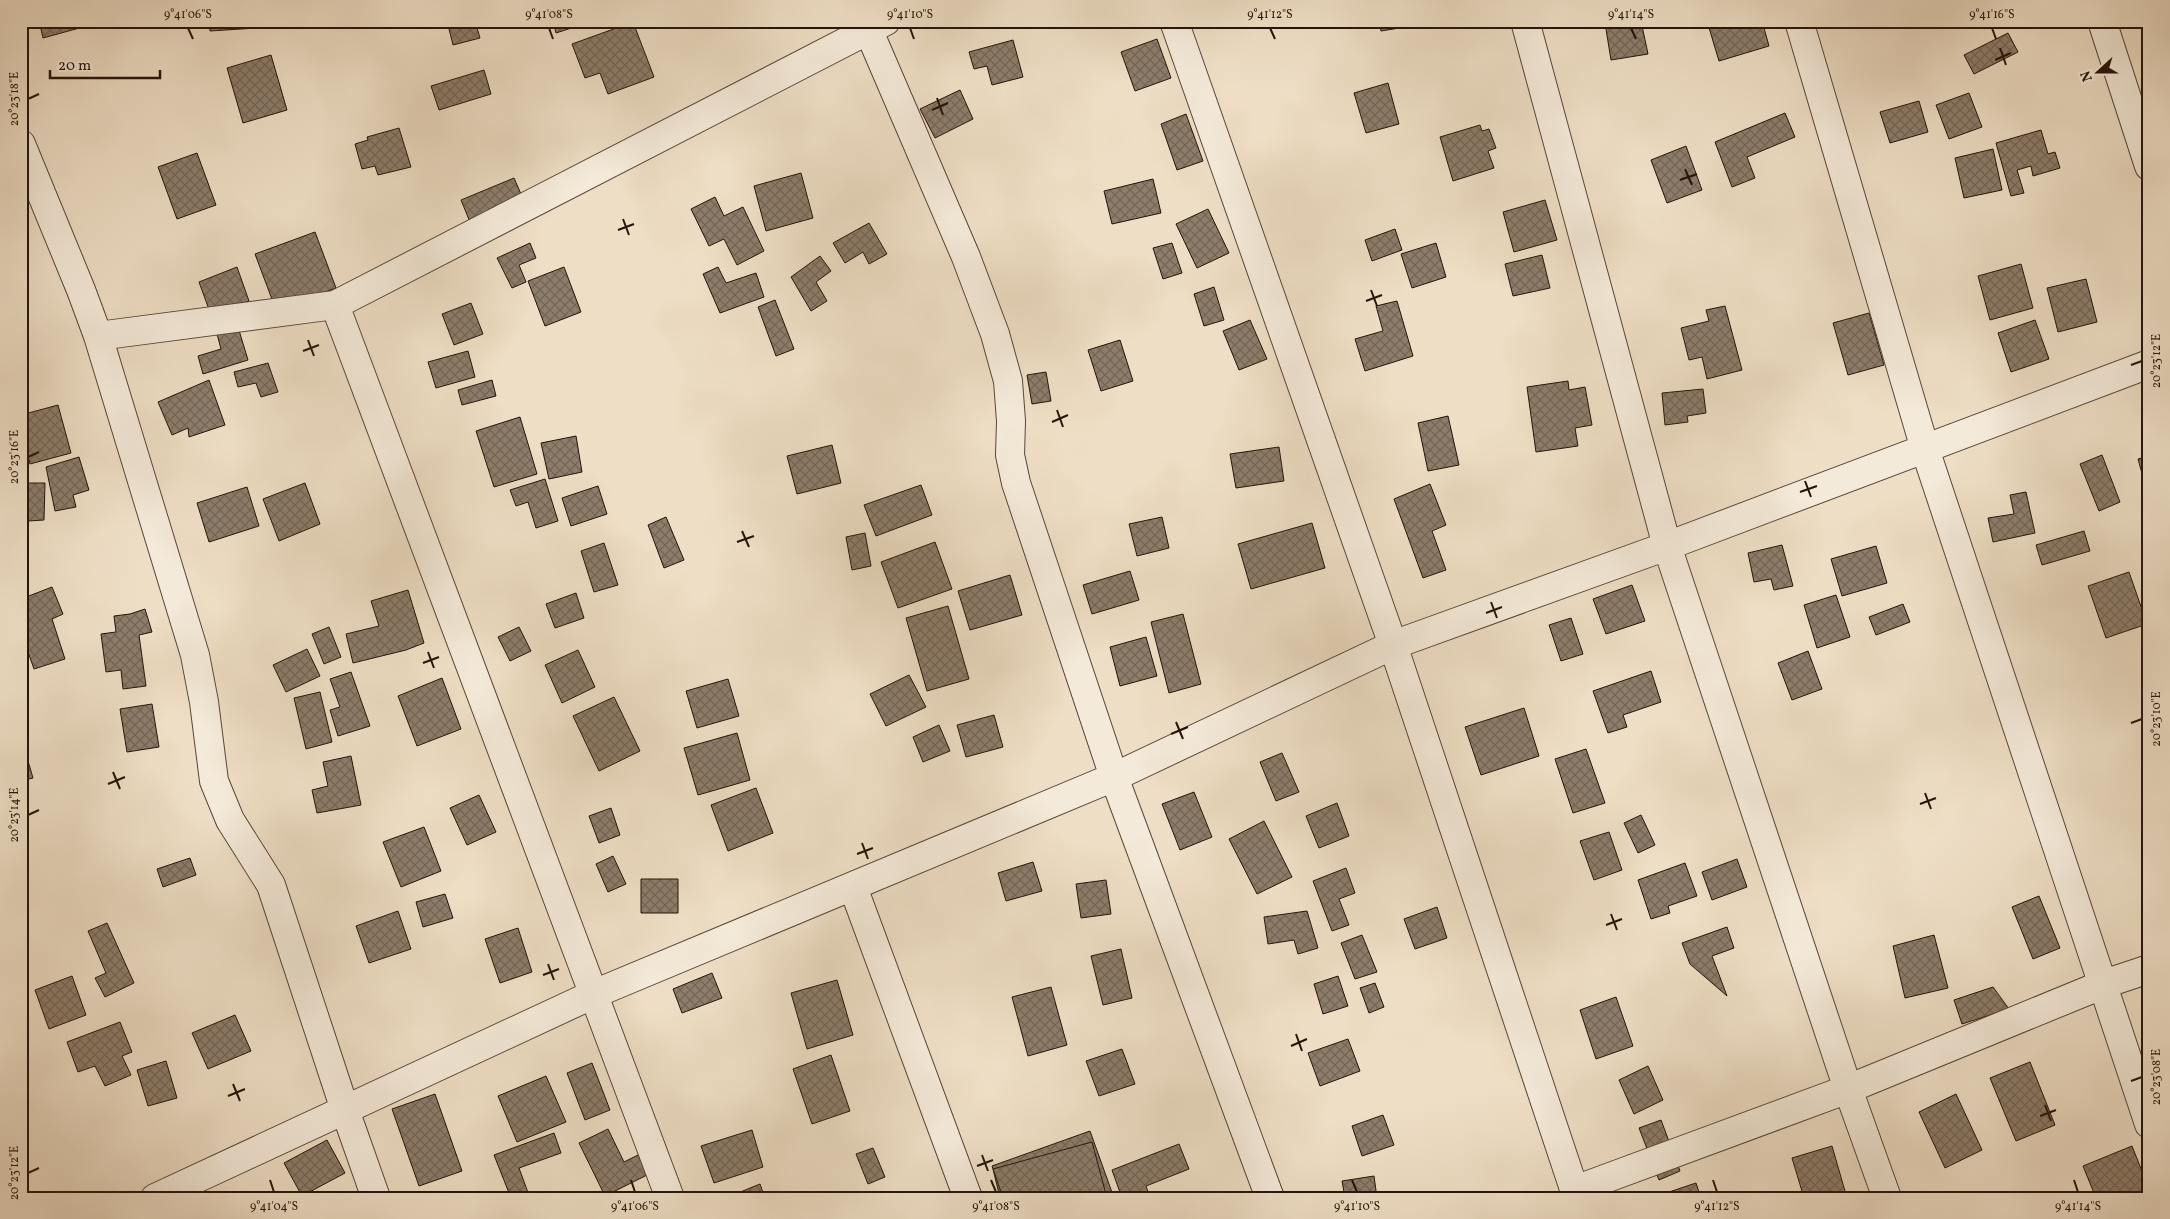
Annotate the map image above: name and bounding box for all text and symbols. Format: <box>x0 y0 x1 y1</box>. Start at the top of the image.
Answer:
text: 9°41'06"S <box>164 7 212 23</box>
text: 9°41'08"S <box>525 7 573 23</box>
text: 9°41'10"S <box>887 7 933 23</box>
text: 9°41'12"S <box>1247 7 1293 23</box>
text: 9°41'14"S <box>1608 7 1654 23</box>
text: 9°41'16"S <box>1969 7 2015 23</box>
scale bar <box>50 48 160 80</box>
north arrow <box>2072 48 2122 98</box>
text: 20 m <box>58 56 91 77</box>
text: N <box>2077 68 2098 84</box>
text: 20°23'18"E <box>7 72 23 126</box>
text: 20°23'12"E <box>2149 334 2165 388</box>
text: 20°23'16"E <box>7 430 23 484</box>
text: 20°23'10"E <box>2149 691 2165 747</box>
text: 20°23'14"E <box>7 787 23 843</box>
text: 20°23'08"E <box>2149 1049 2165 1105</box>
text: 20°23'12"E <box>7 1146 23 1200</box>
text: 9°41'04"S <box>250 1199 298 1215</box>
text: 9°41'06"S <box>611 1199 659 1215</box>
text: 9°41'08"S <box>972 1199 1020 1215</box>
text: 9°41'10"S <box>1334 1199 1380 1215</box>
text: 9°41'12"S <box>1694 1199 1740 1215</box>
text: 9°41'14"S <box>2055 1199 2101 1215</box>

